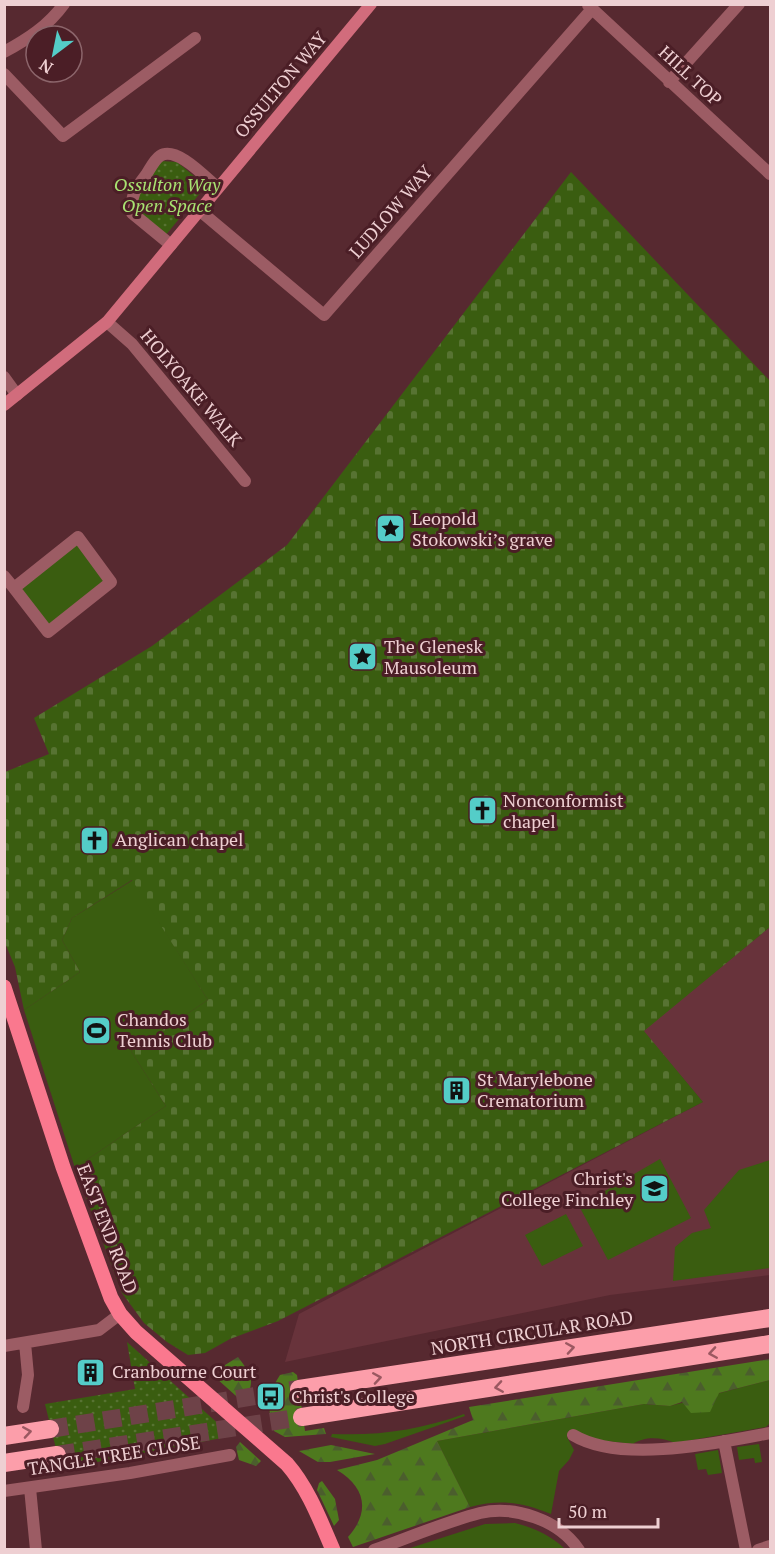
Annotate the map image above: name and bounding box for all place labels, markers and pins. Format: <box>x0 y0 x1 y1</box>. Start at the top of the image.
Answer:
place label: Leopold Stokowski’s grave <box>412 506 553 551</box>
place icon: Leopold Stokowski’s grave <box>375 513 407 545</box>
place label: The Glenesk Mausoleum <box>384 634 484 679</box>
place icon: The Glenesk Mausoleum <box>347 641 379 673</box>
place label: Nonconformist chapel <box>503 788 624 833</box>
church icon: Nonconformist chapel <box>466 795 498 827</box>
church icon: Anglican chapel <box>78 824 110 856</box>
place label: Anglican chapel <box>115 827 244 851</box>
place label: Chandos Tennis Club <box>117 1007 212 1052</box>
sports icon: Chandos Tennis Club <box>80 1014 112 1046</box>
place label: St Marylebone Crematorium <box>477 1067 593 1112</box>
building icon: St Marylebone Crematorium <box>440 1074 472 1106</box>
place label: Christ's College Finchley <box>501 1166 634 1211</box>
school or university icon: Christ's College Finchley <box>638 1173 670 1205</box>
building icon: Cranbourne Court <box>75 1356 107 1388</box>
place label: Cranbourne Court <box>112 1359 257 1383</box>
bus stop icon: Christ's College <box>254 1381 286 1413</box>
place label: Christ's College <box>291 1384 415 1408</box>

